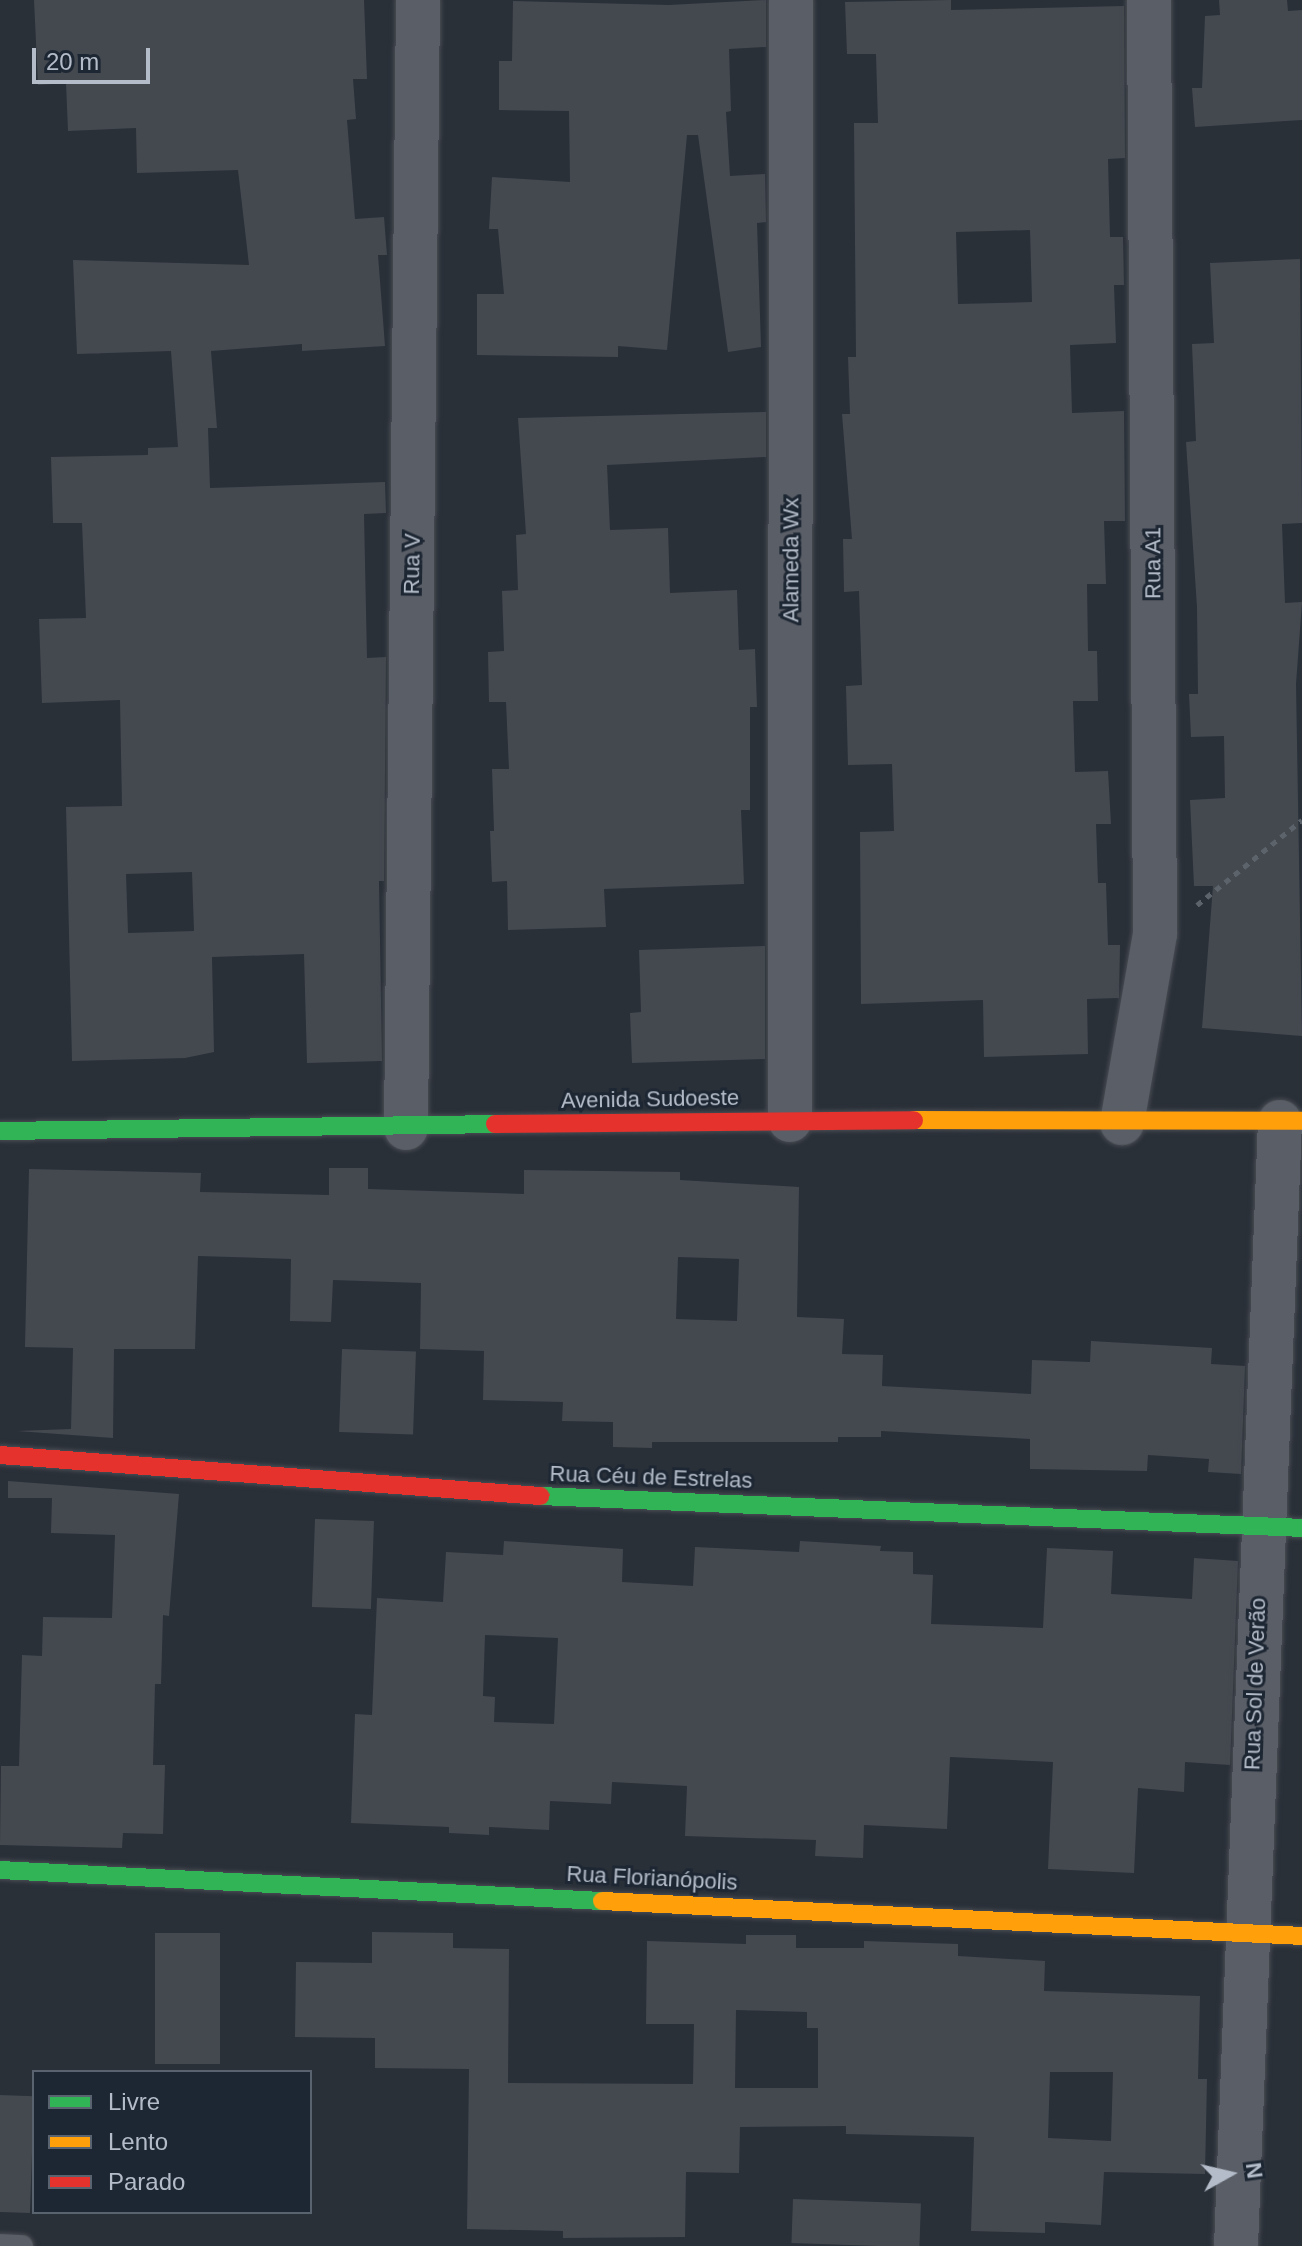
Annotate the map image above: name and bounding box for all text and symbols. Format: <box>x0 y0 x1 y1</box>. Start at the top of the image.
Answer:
scale bar <box>36 32 154 82</box>
text: 20 m <box>46 48 99 75</box>
street label: Alameda Wx <box>778 498 804 622</box>
street label: Rua A1 <box>1140 526 1166 600</box>
street label: Rua V <box>398 533 426 595</box>
street label: Avenida Sudoeste <box>561 1084 739 1114</box>
street label: Rua Céu de Estrelas <box>549 1460 753 1494</box>
street label: Rua Sol de Verão <box>1239 1597 1271 1771</box>
street label: Rua Florianópolis <box>566 1860 738 1896</box>
legend <box>32 2070 312 2214</box>
text: Livre <box>108 2088 160 2115</box>
text: Lento <box>108 2128 168 2155</box>
north arrow <box>1190 2134 1270 2214</box>
text: N <box>1241 2161 1268 2180</box>
text: Parado <box>108 2168 185 2195</box>

